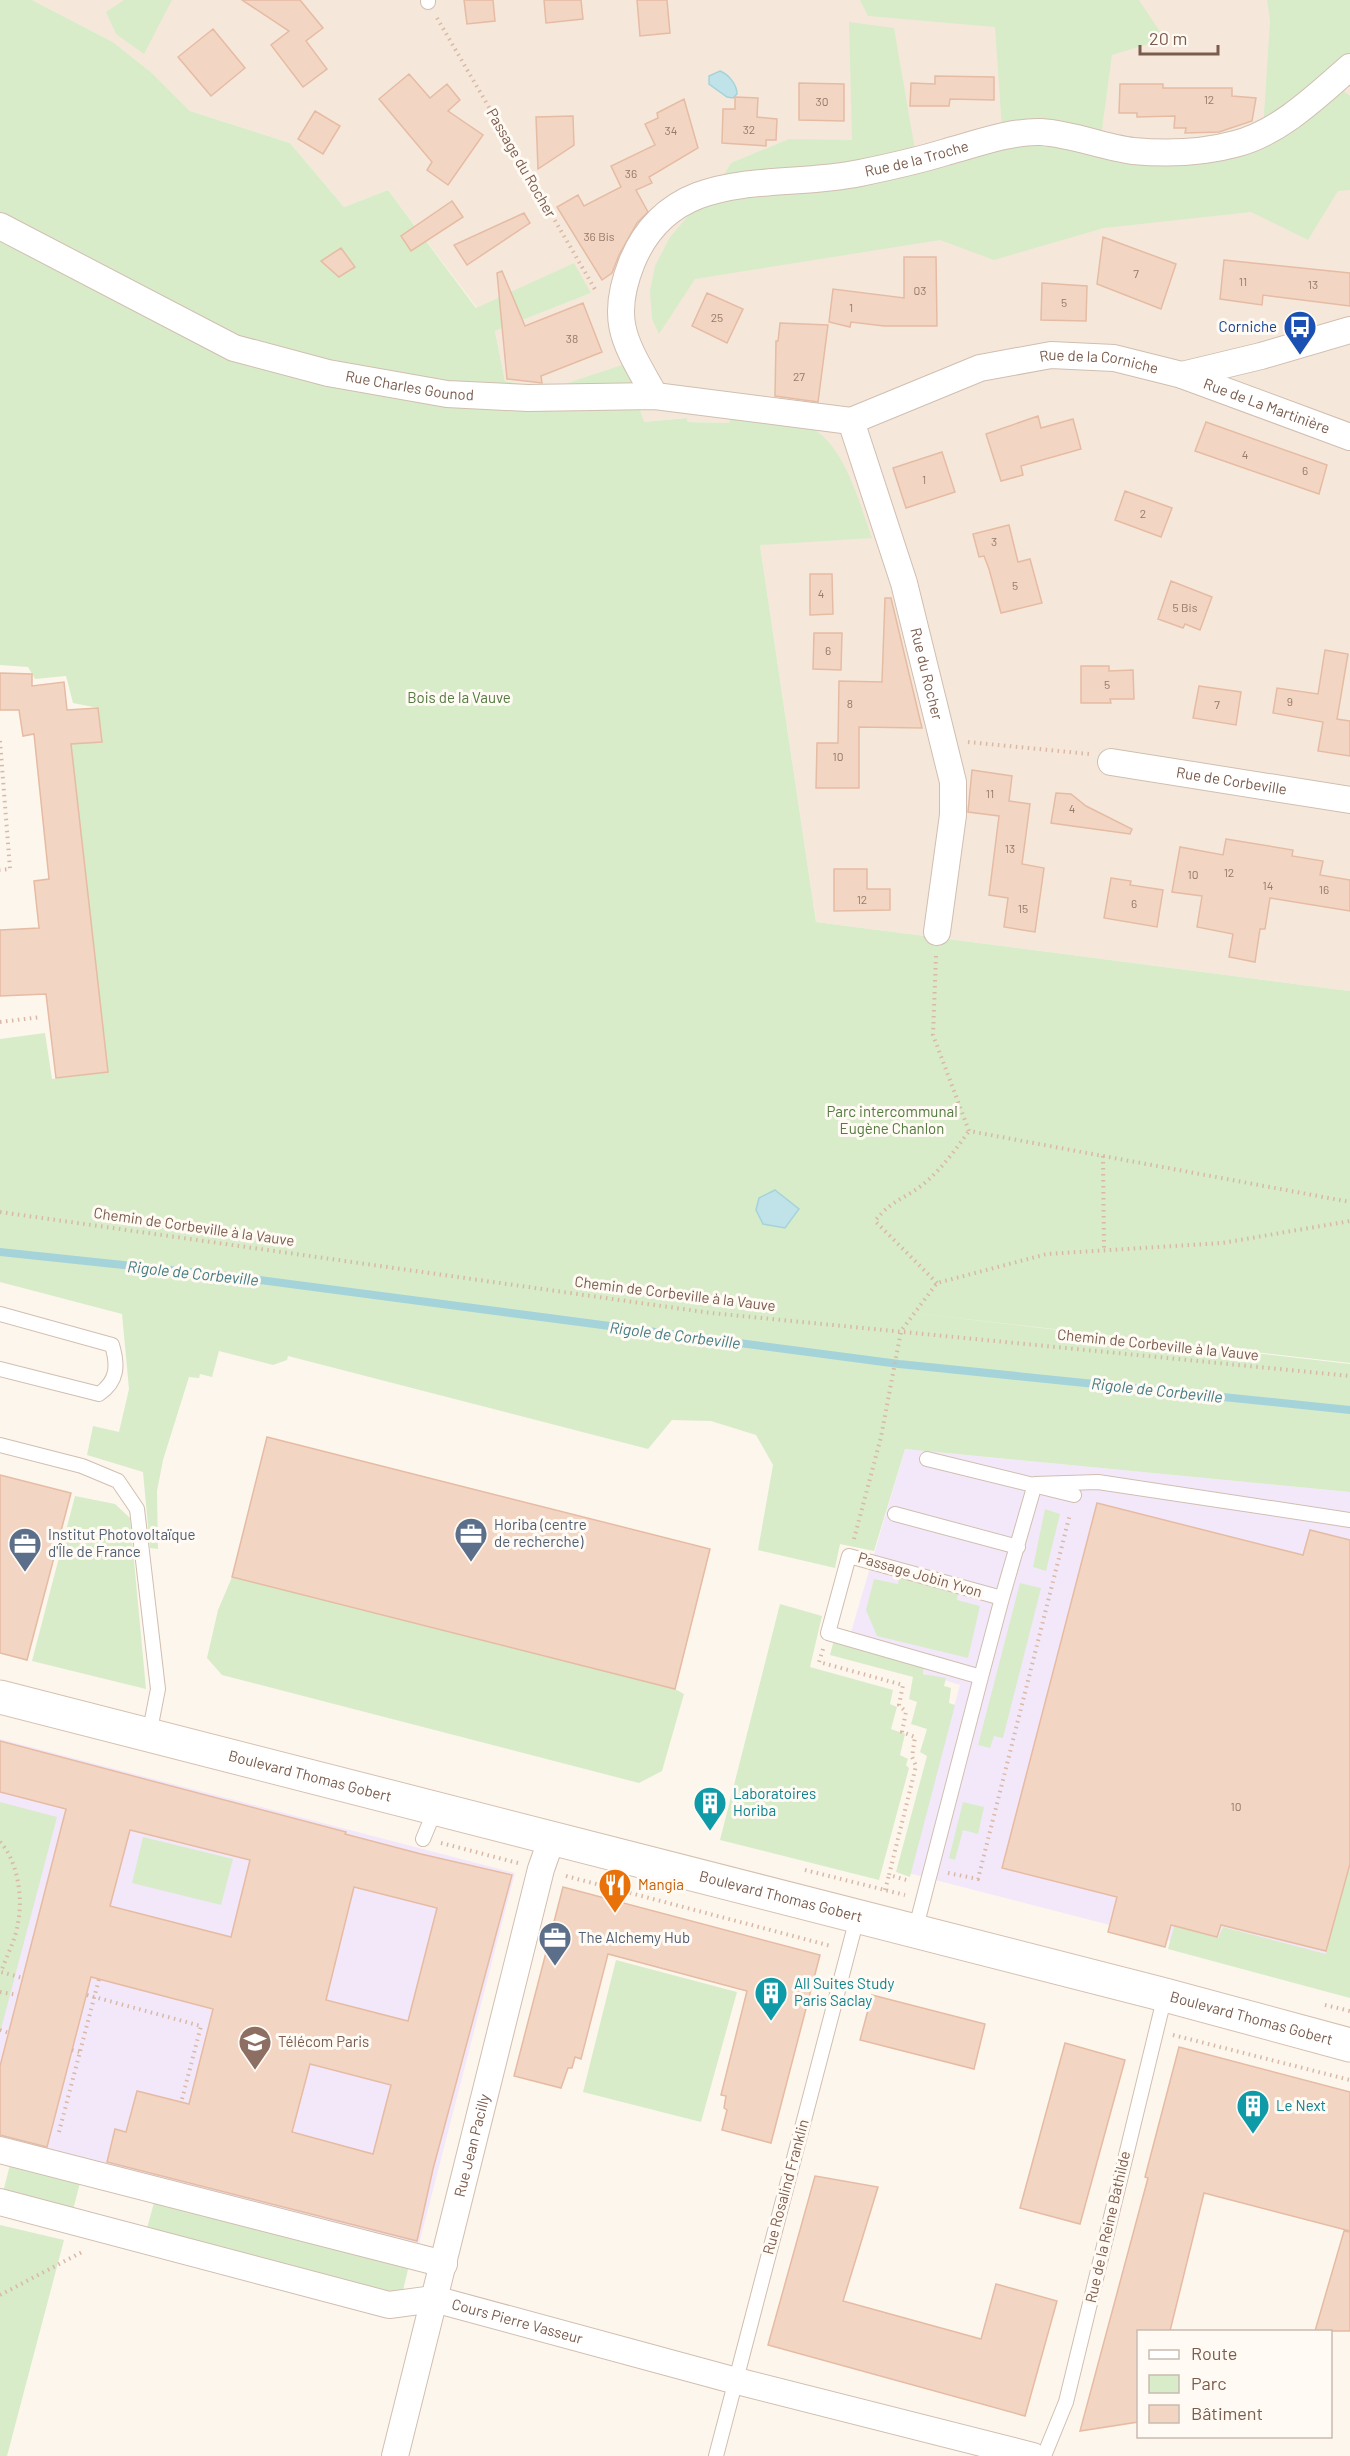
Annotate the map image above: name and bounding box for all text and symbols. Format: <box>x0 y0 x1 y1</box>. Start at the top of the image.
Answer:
scale bar <box>1140 18 1218 56</box>
text: 20 m <box>1149 27 1187 49</box>
house number: 12 <box>1204 92 1214 106</box>
house number: 30 <box>816 94 828 108</box>
street label: Passage du Rocher <box>483 105 561 221</box>
house number: 32 <box>743 122 755 136</box>
house number: 34 <box>665 123 677 137</box>
street label: Rue de la Troche <box>863 136 970 180</box>
house number: 36 <box>625 166 637 180</box>
house number: 36 Bis <box>583 229 615 243</box>
house number: 7 <box>1133 266 1139 280</box>
house number: 11 <box>1239 274 1247 288</box>
house number: 13 <box>1308 277 1318 291</box>
house number: 03 <box>914 283 926 297</box>
house number: 5 <box>1061 295 1067 309</box>
house number: 1 <box>849 300 853 314</box>
bus stop icon: Corniche <box>1282 309 1318 356</box>
house number: 25 <box>711 310 723 324</box>
place label: Corniche <box>1219 317 1277 335</box>
house number: 38 <box>566 331 578 345</box>
street label: Rue de la Corniche <box>1038 345 1160 377</box>
street label: Rue Charles Gounod <box>344 366 474 403</box>
house number: 27 <box>793 369 805 383</box>
street label: Rue de La Martinière <box>1201 374 1333 437</box>
house number: 4 <box>1242 447 1248 461</box>
house number: 6 <box>1302 463 1308 477</box>
house number: 1 <box>922 472 926 486</box>
house number: 2 <box>1140 506 1146 520</box>
house number: 3 <box>991 534 997 548</box>
house number: 5 <box>1012 578 1018 592</box>
house number: 4 <box>818 586 824 600</box>
house number: 5 Bis <box>1173 600 1198 614</box>
street label: Rue du Rocher <box>907 626 947 722</box>
house number: 6 <box>825 643 831 657</box>
house number: 5 <box>1104 677 1110 691</box>
park label: Bois de la Vauve <box>407 688 511 706</box>
house number: 9 <box>1287 694 1293 708</box>
house number: 8 <box>847 696 853 710</box>
house number: 7 <box>1214 697 1220 711</box>
house number: 10 <box>833 749 843 763</box>
street label: Rue de Corbeville <box>1175 762 1288 798</box>
house number: 11 <box>986 786 994 800</box>
house number: 4 <box>1069 801 1075 815</box>
house number: 13 <box>1005 841 1015 855</box>
house number: 12 <box>1224 865 1234 879</box>
house number: 10 <box>1188 867 1198 881</box>
house number: 14 <box>1263 878 1273 892</box>
house number: 16 <box>1319 882 1329 896</box>
house number: 12 <box>857 892 867 906</box>
house number: 6 <box>1131 896 1137 910</box>
house number: 15 <box>1018 901 1028 915</box>
park label: Parc intercommunal Eugène Chanlon <box>826 1102 958 1137</box>
street label: Chemin de Corbeville à la Vauve <box>93 1203 296 1249</box>
water label: Rigole de Corbeville <box>127 1256 260 1289</box>
street label: Chemin de Corbeville à la Vauve <box>574 1272 777 1314</box>
water label: Rigole de Corbeville <box>609 1317 742 1352</box>
street label: Chemin de Corbeville à la Vauve <box>1056 1324 1260 1364</box>
water label: Rigole de Corbeville <box>1091 1373 1224 1406</box>
place label: Horiba (centre de recherche) <box>494 1515 587 1550</box>
office icon: Horiba (centre de recherche) <box>453 1516 489 1563</box>
place label: Institut Photovoltaïque d'Île de France <box>48 1525 196 1560</box>
office icon: Institut Photovoltaïque d'Île de France <box>7 1526 43 1573</box>
street label: Passage Jobin Yvon <box>856 1548 985 1600</box>
street label: Boulevard Thomas Gobert <box>227 1746 394 1805</box>
place label: Laboratoires Horiba <box>733 1784 816 1819</box>
building icon: Laboratoires Horiba <box>692 1785 728 1832</box>
house number: 10 <box>1231 1799 1241 1813</box>
street label: Boulevard Thomas Gobert <box>698 1866 865 1925</box>
restaurant icon: Mangia <box>597 1867 633 1914</box>
place label: Mangia <box>638 1875 684 1893</box>
office icon: The Alchemy Hub <box>537 1920 573 1967</box>
place label: The Alchemy Hub <box>578 1928 690 1946</box>
place label: All Suites Study Paris Saclay <box>794 1974 894 2009</box>
building icon: All Suites Study Paris Saclay <box>753 1975 789 2022</box>
street label: Boulevard Thomas Gobert <box>1168 1987 1335 2048</box>
school or university icon: Télécom Paris <box>237 2024 273 2071</box>
place label: Télécom Paris <box>278 2032 369 2050</box>
building icon: Le Next <box>1235 2088 1271 2135</box>
street label: Rue Jean Pacilly <box>450 2092 493 2199</box>
place label: Le Next <box>1276 2096 1326 2114</box>
street label: Rue Rosalind Franklin <box>758 2117 812 2256</box>
street label: Rue de la Reine Bathilde <box>1081 2149 1133 2304</box>
street label: Cours Pierre Vasseur <box>450 2294 586 2347</box>
legend <box>1137 2330 1332 2438</box>
text: Route <box>1191 2342 1237 2364</box>
text: Parc <box>1191 2372 1227 2394</box>
text: Bâtiment <box>1191 2402 1263 2424</box>

